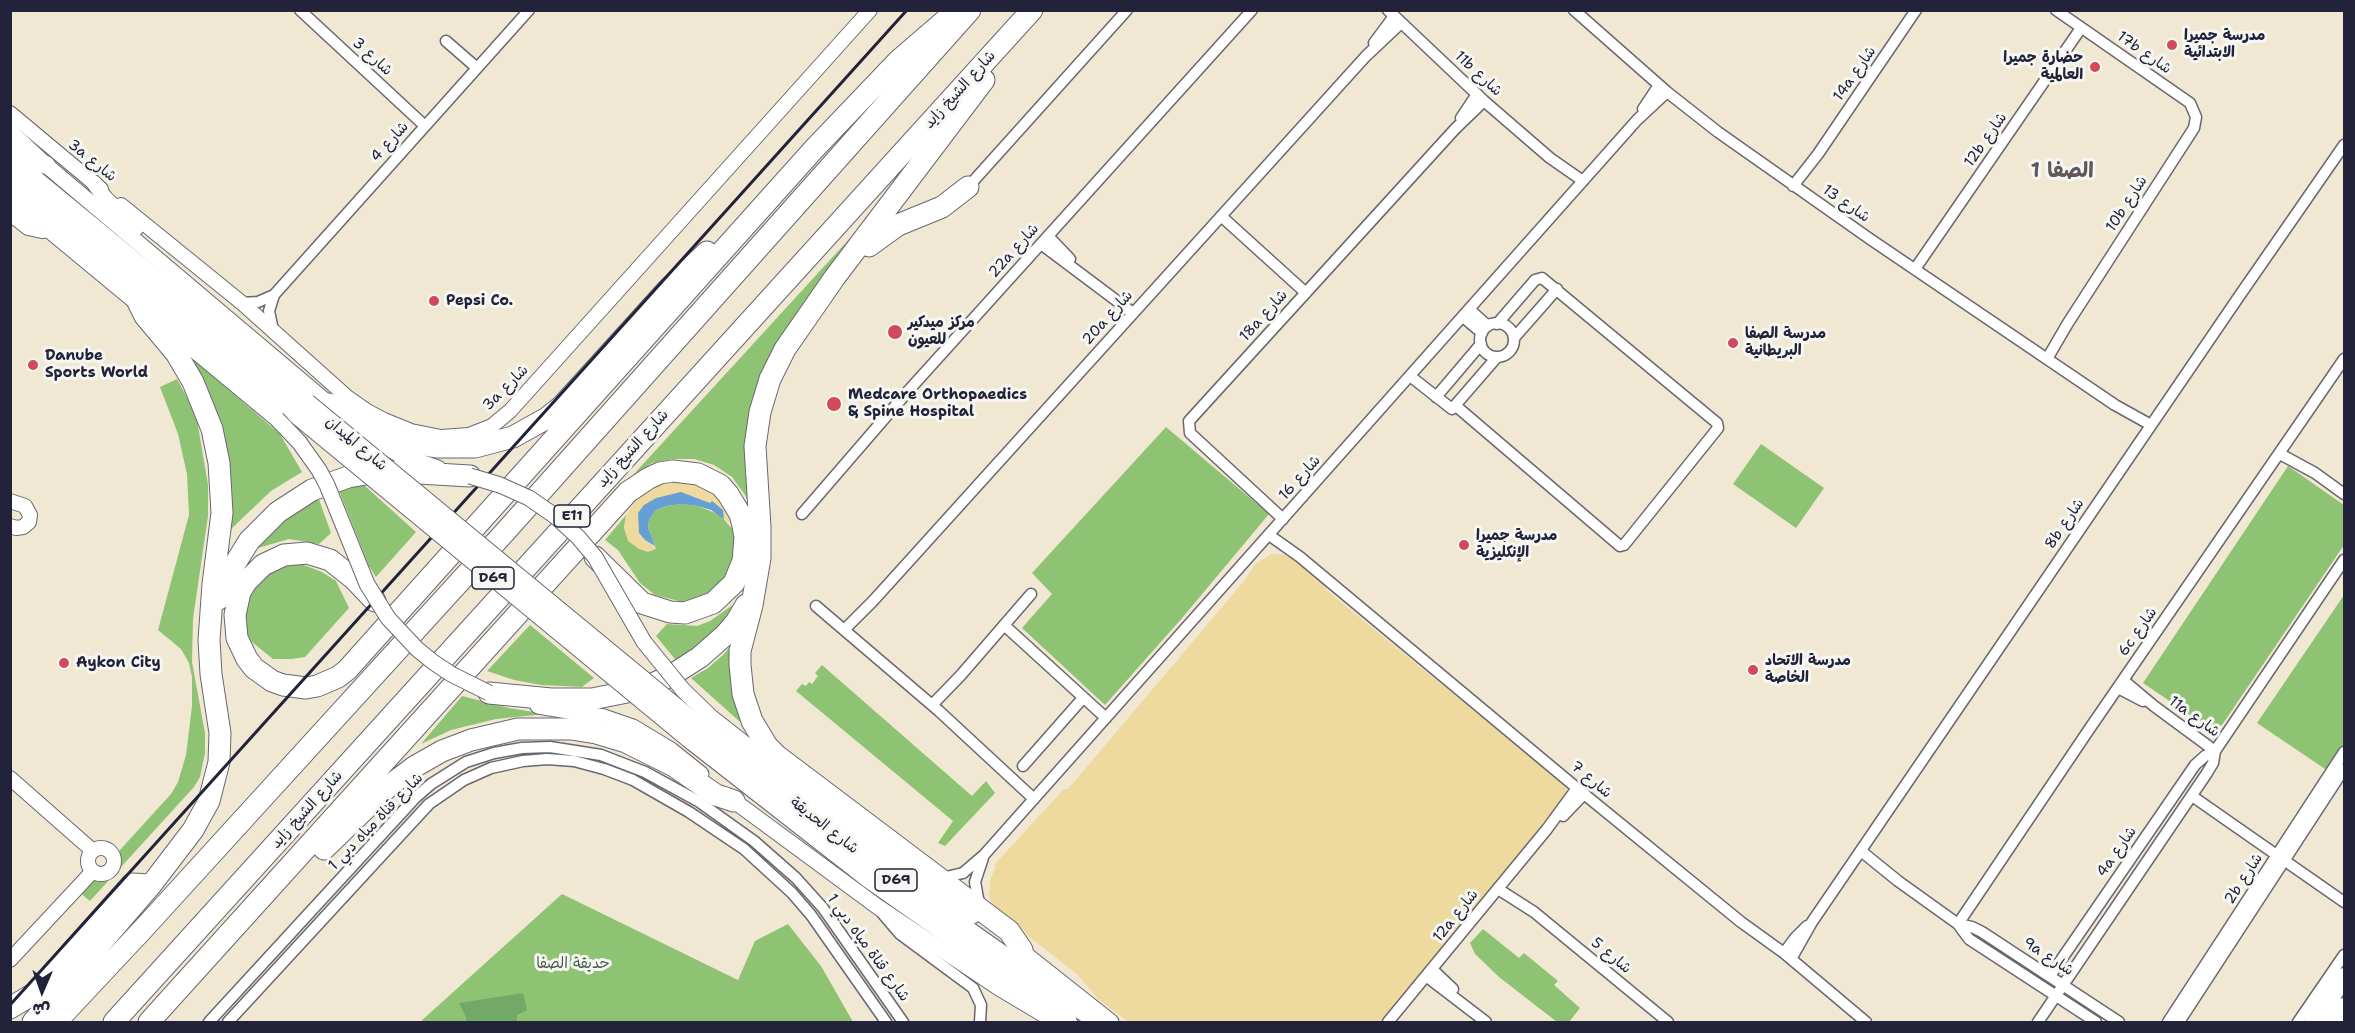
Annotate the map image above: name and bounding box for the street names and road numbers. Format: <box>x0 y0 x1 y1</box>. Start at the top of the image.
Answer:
street label: 17b شارع <box>2113 28 2175 78</box>
street label: شارع 3 <box>348 34 396 80</box>
street label: 14a شارع <box>1830 43 1880 105</box>
street label: شارع الشيخ زايد <box>920 47 1000 133</box>
street label: 11b شارع <box>1451 48 1505 100</box>
street label: 12b شارع <box>1961 109 2011 171</box>
street label: شارع 4 <box>367 118 413 166</box>
street label: 3a شارع <box>64 136 120 186</box>
street label: 10b شارع <box>2102 173 2152 235</box>
street label: شارع 13 <box>1819 181 1873 227</box>
street label: 22a شارع <box>985 220 1043 282</box>
street label: 20a شارع <box>1079 287 1137 349</box>
street label: 18a شارع <box>1236 287 1292 345</box>
street label: 3a شارع <box>479 361 533 415</box>
street label: شارع الشيخ زايد <box>593 406 673 492</box>
street label: شارع الميدان <box>322 413 390 475</box>
street label: شارع 16 <box>1275 452 1325 504</box>
street label: 8b شارع <box>2042 495 2088 553</box>
road number: E11 <box>554 505 590 527</box>
road number: D69 <box>472 567 514 589</box>
street label: 6c شارع <box>2115 604 2161 660</box>
street label: 11a شارع <box>2165 693 2223 741</box>
street label: شارع 7 <box>1567 758 1615 802</box>
street label: شارع الشيخ زايد <box>267 767 347 853</box>
street label: شارع قناة مياه دبي 1 <box>325 770 427 874</box>
street label: شارع الحديقة <box>786 794 862 858</box>
street label: 4a شارع <box>2093 823 2141 881</box>
street label: 2b شارع <box>2221 850 2267 908</box>
road number: D69 <box>875 869 917 891</box>
street label: 12a شارع <box>1429 886 1483 946</box>
street label: شارع قناة مياه دبي 1 <box>823 891 913 1005</box>
street label: شارع 5 <box>1587 934 1635 978</box>
street label: 9a شارع <box>2019 934 2077 980</box>

